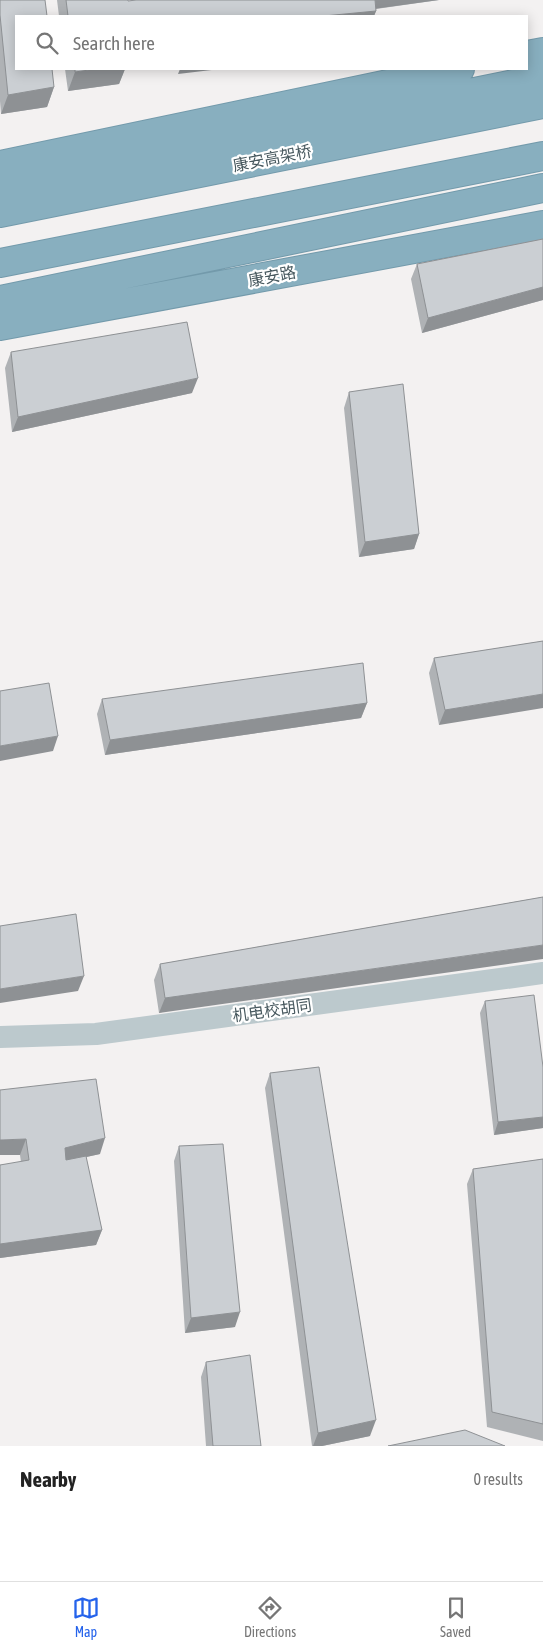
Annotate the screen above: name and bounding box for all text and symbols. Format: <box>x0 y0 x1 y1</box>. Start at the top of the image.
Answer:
search box <box>15 15 528 70</box>
icon: search <box>33 29 61 57</box>
text: Search here <box>73 32 155 54</box>
street label: 康安高架桥 <box>231 142 313 174</box>
street label: 康安路 <box>247 263 297 289</box>
street label: 机电校胡同 <box>231 996 313 1024</box>
text: Nearby <box>20 1467 76 1491</box>
text: 0 results <box>473 1470 523 1488</box>
tab: Map <box>72 1594 100 1640</box>
tab: Directions <box>244 1594 296 1640</box>
tab: Saved <box>440 1594 471 1640</box>

